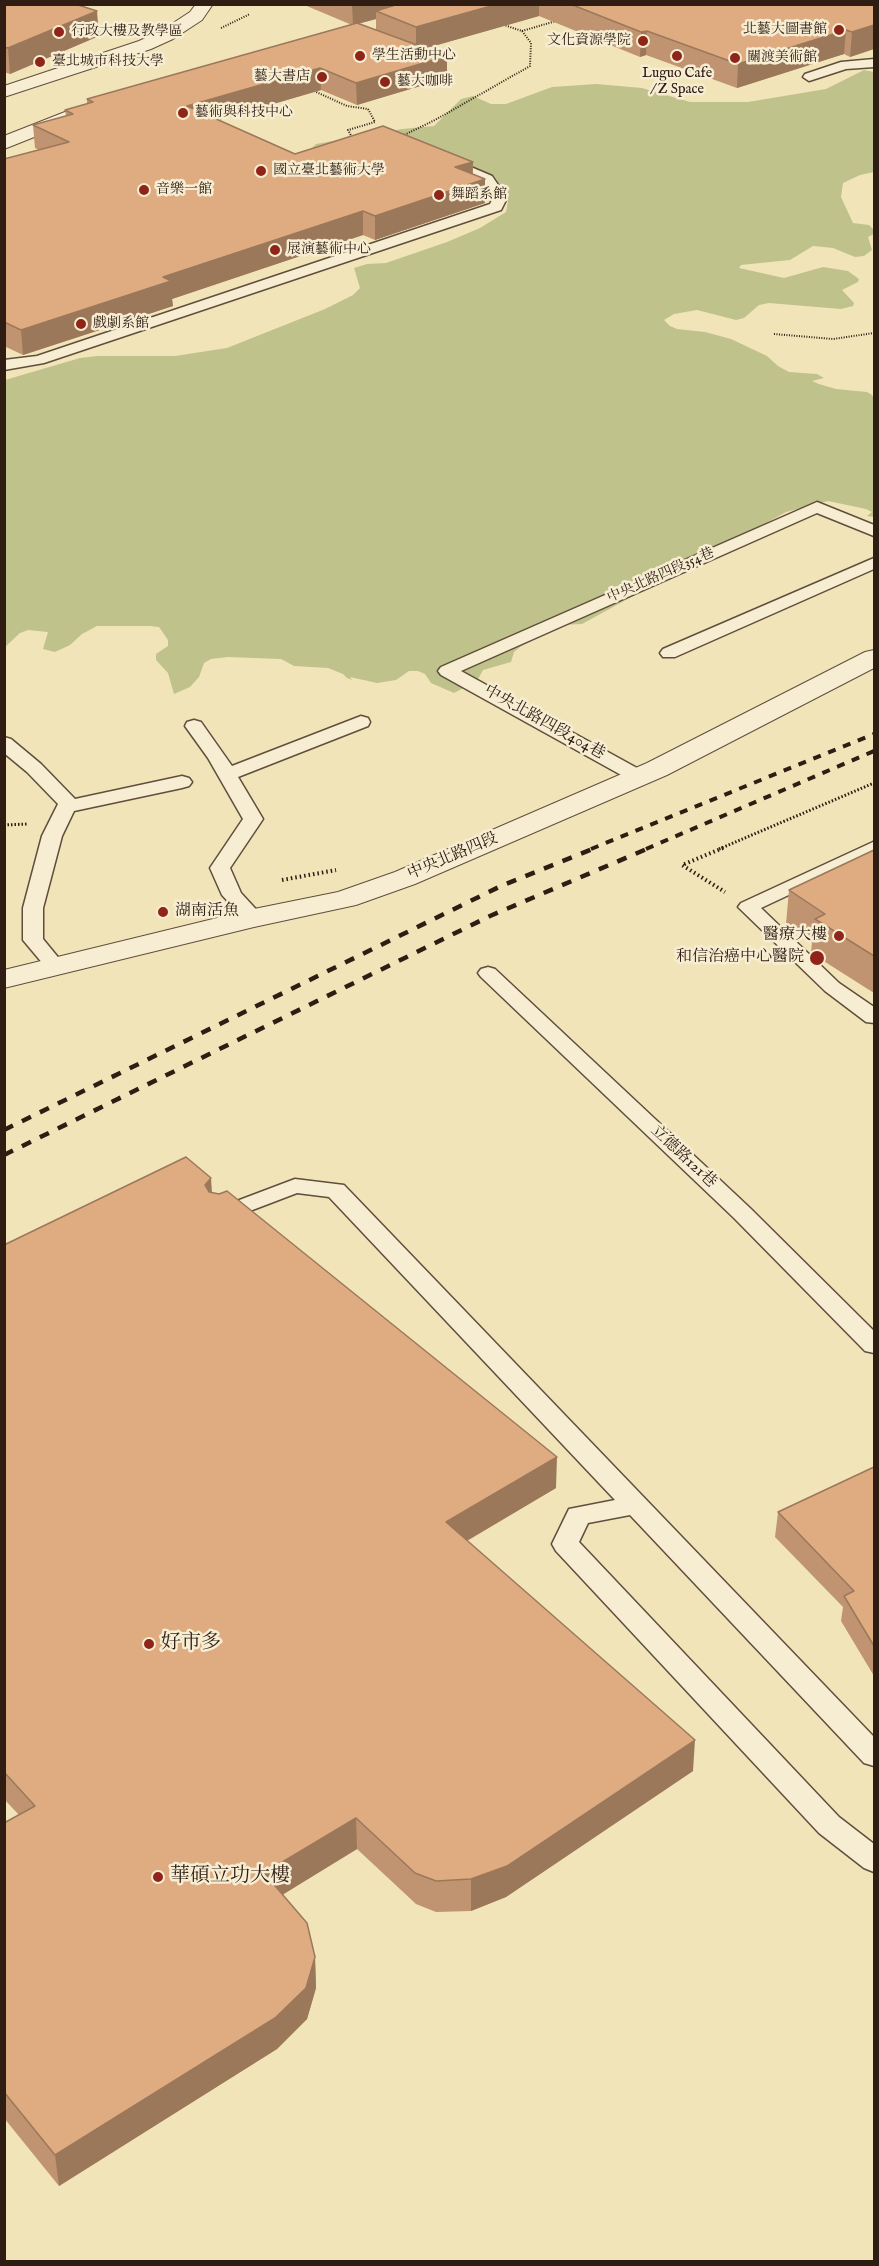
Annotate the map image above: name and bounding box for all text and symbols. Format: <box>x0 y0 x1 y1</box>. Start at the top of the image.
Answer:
place label: 北藝大圖書館 <box>743 22 827 38</box>
marker: 北藝大圖書館 <box>832 23 846 37</box>
place label: 行政大樓及教學區 <box>71 24 183 40</box>
marker: 行政大樓及教學區 <box>52 25 66 39</box>
place label: 文化資源學院 <box>547 33 631 49</box>
marker: 文化資源學院 <box>636 34 650 48</box>
place label: 學生活動中心 <box>372 48 456 64</box>
marker: 學生活動中心 <box>353 49 367 63</box>
marker: Luguo Cafe / Z Space <box>670 49 684 63</box>
place label: 關渡美術館 <box>747 50 817 66</box>
marker: 關渡美術館 <box>728 51 742 65</box>
place label: 臺北城市科技大學 <box>52 54 164 70</box>
marker: 臺北城市科技大學 <box>33 55 47 69</box>
place label: Luguo Cafe / Z Space <box>642 66 712 98</box>
place label: 藝大書店 <box>254 69 310 85</box>
marker: 藝大書店 <box>315 70 329 84</box>
place label: 藝大咖啡 <box>397 74 453 90</box>
marker: 藝大咖啡 <box>378 75 392 89</box>
place label: 藝術與科技中心 <box>195 105 293 121</box>
marker: 藝術與科技中心 <box>176 106 190 120</box>
place label: 國立臺北藝術大學 <box>273 163 385 179</box>
marker: 國立臺北藝術大學 <box>254 164 268 178</box>
place label: 音樂一館 <box>156 182 212 198</box>
marker: 音樂一館 <box>137 183 151 197</box>
place label: 舞蹈系館 <box>451 187 507 203</box>
marker: 舞蹈系館 <box>432 188 446 202</box>
place label: 展演藝術中心 <box>287 242 371 258</box>
marker: 展演藝術中心 <box>268 243 282 257</box>
place label: 戲劇系館 <box>93 316 149 332</box>
marker: 戲劇系館 <box>74 317 88 331</box>
street label: 中央北路四段354巷 <box>605 545 717 607</box>
street label: 中央北路四段404巷 <box>480 682 608 764</box>
street label: 中央北路四段 <box>405 829 501 885</box>
place label: 湖南活魚 <box>175 902 239 922</box>
marker: 湖南活魚 <box>156 905 170 919</box>
place label: 醫療大樓 <box>763 926 827 946</box>
marker: 醫療大樓 <box>832 929 846 943</box>
place label: 和信治癌中心醫院 <box>676 948 804 968</box>
marker: 和信治癌中心醫院 <box>808 949 826 967</box>
street label: 立德路121巷 <box>646 1122 720 1192</box>
place label: 好市多 <box>161 1632 221 1656</box>
marker: 好市多 <box>142 1637 156 1651</box>
place label: 華碩立功大樓 <box>170 1865 290 1889</box>
marker: 華碩立功大樓 <box>151 1870 165 1884</box>

